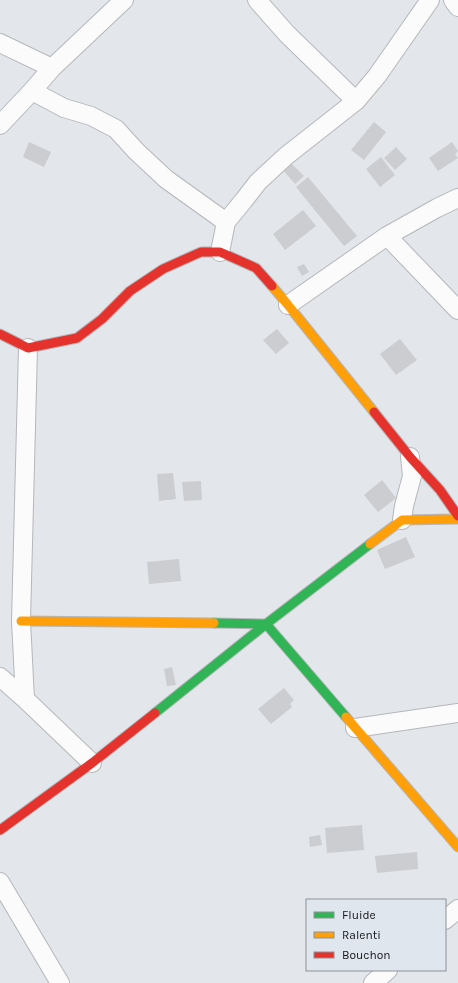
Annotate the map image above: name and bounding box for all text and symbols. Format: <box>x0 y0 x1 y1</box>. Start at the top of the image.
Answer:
legend <box>306 899 446 971</box>
text: Fluide <box>342 908 376 922</box>
text: Ralenti <box>342 928 381 942</box>
text: Bouchon <box>342 948 391 962</box>

